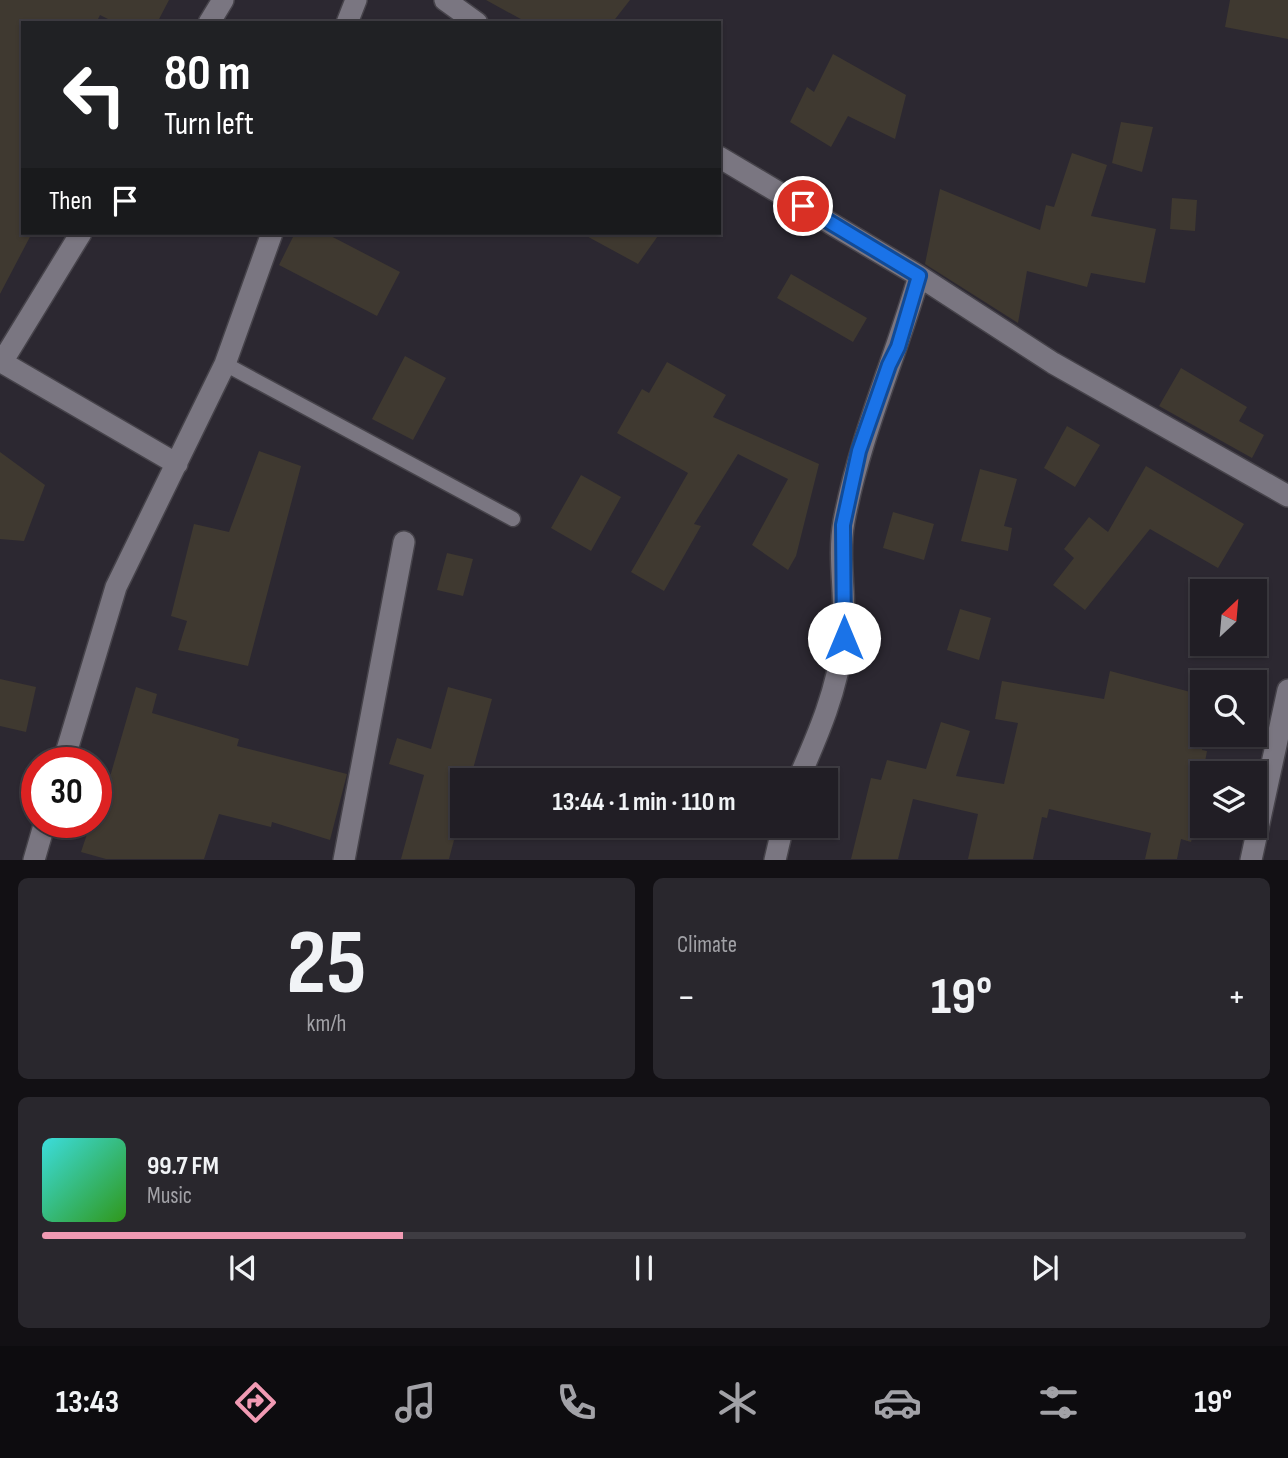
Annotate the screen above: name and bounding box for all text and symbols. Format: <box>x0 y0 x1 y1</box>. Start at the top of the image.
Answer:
text: 80 m <box>164 45 251 104</box>
icon: left <box>49 49 140 140</box>
text: Turn left <box>164 105 254 144</box>
pin <box>773 176 833 236</box>
icon: arrive <box>106 182 144 220</box>
text: Then <box>49 186 92 217</box>
icon: arrive <box>784 187 822 225</box>
north arrow <box>1190 579 1267 656</box>
map controls <box>1190 579 1267 838</box>
position arrow <box>807 601 881 675</box>
button: search <box>1190 670 1267 747</box>
speed limit sign: 30 <box>21 747 112 838</box>
button: layers <box>1190 761 1267 838</box>
text: 13:44 · 1 min · 110 m <box>553 787 735 818</box>
text: 25 <box>287 910 366 1019</box>
text: Climate <box>677 931 737 959</box>
text: 19° <box>931 966 992 1029</box>
text: − <box>677 975 696 1020</box>
text: + <box>1227 975 1246 1020</box>
text: km/h <box>307 1010 346 1038</box>
text: 99.7 FM <box>147 1151 219 1182</box>
text: Music <box>147 1182 192 1210</box>
icon: previous <box>224 1249 262 1287</box>
icon: pause <box>625 1249 663 1287</box>
icon: next <box>1026 1249 1064 1287</box>
icon: directions <box>231 1378 280 1427</box>
icon: music <box>391 1378 440 1427</box>
icon: phone <box>552 1378 601 1427</box>
icon: climate <box>713 1378 762 1427</box>
icon: car <box>873 1378 922 1427</box>
icon: filters <box>1034 1378 1083 1427</box>
text: 13:43 <box>56 1383 119 1422</box>
text: 19° <box>1194 1383 1232 1422</box>

